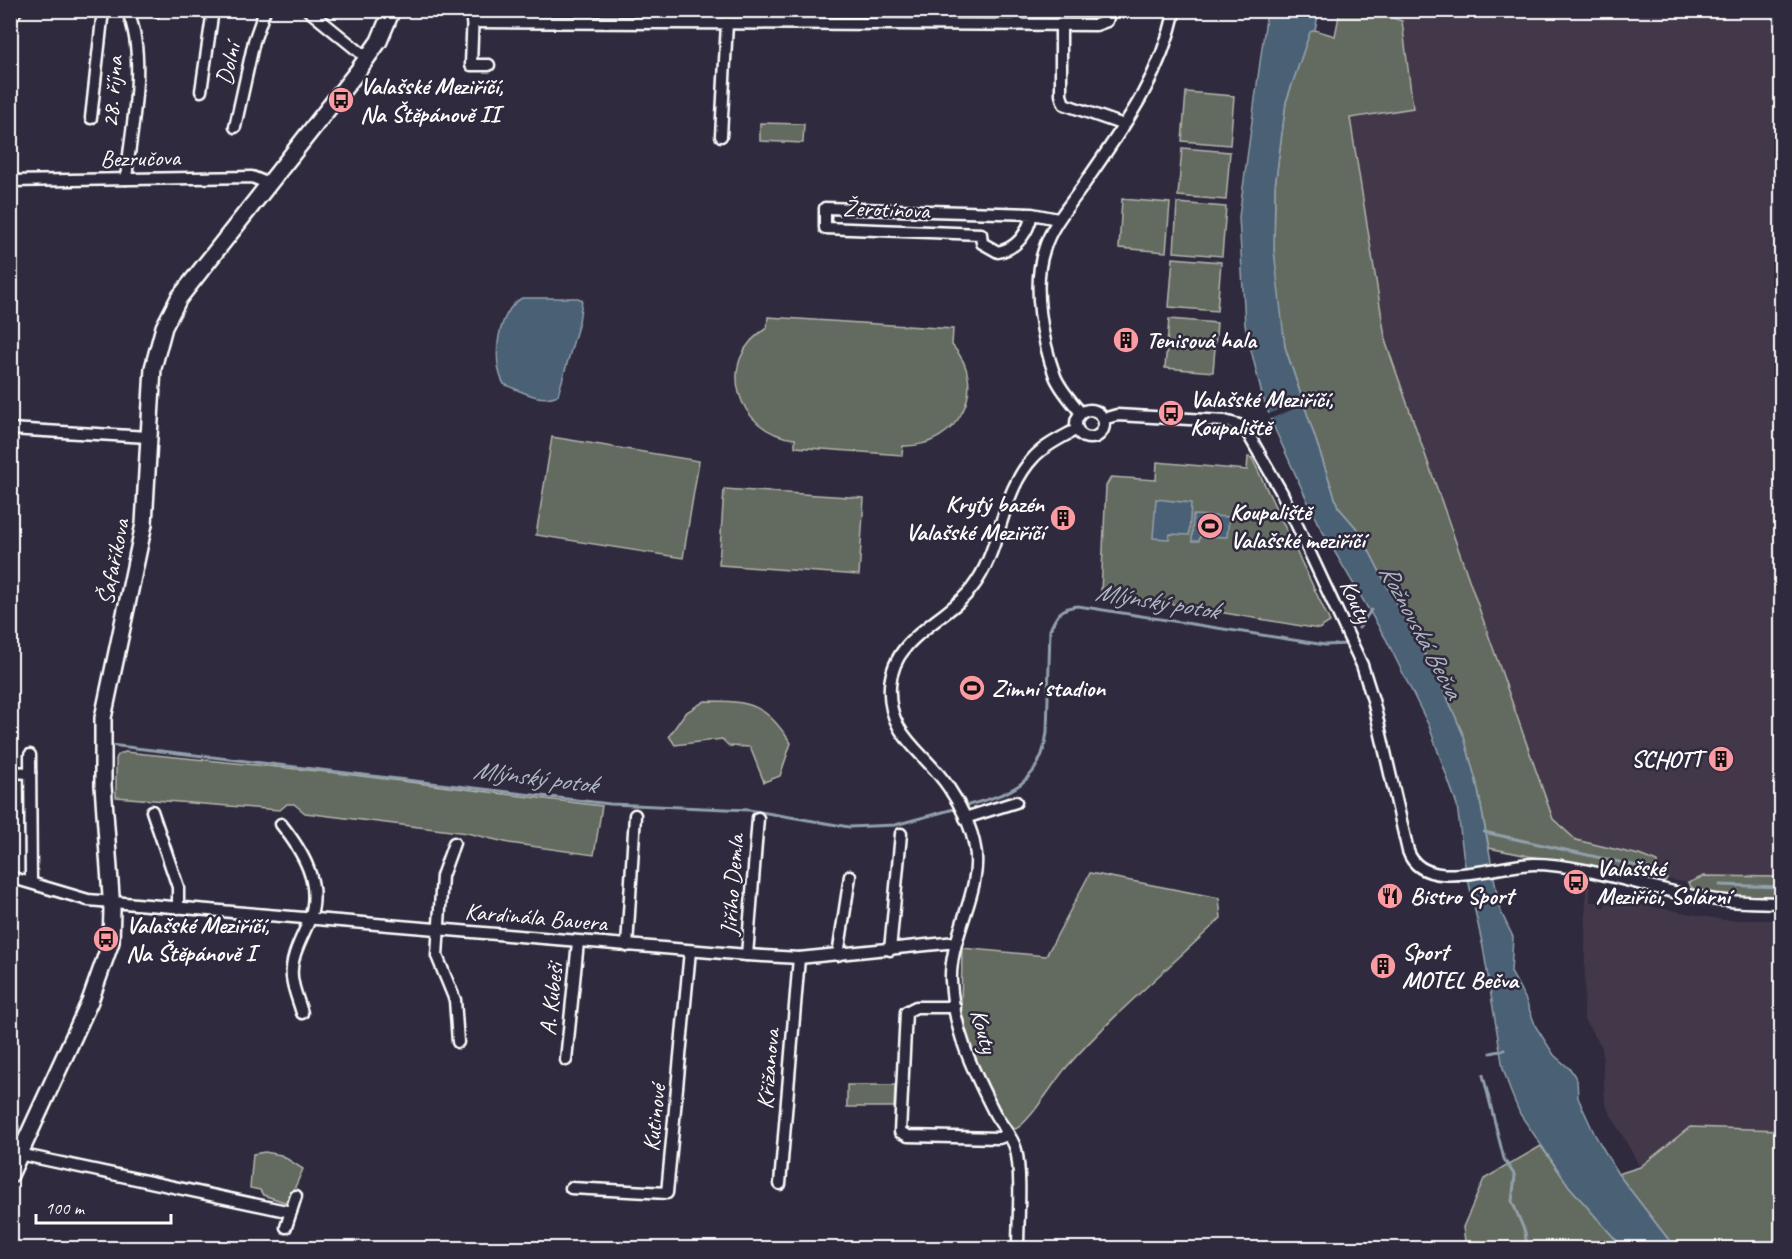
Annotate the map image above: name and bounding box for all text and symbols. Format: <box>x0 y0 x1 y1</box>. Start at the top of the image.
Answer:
street label: Dolní <box>209 36 248 88</box>
street label: 28. října <box>95 54 130 129</box>
place label: Valašské Meziříčí, Na Štěpánově II <box>360 71 505 129</box>
bus stop icon: Valašské Meziříčí, Na Štěpánově II <box>326 85 356 115</box>
street label: Bezručova <box>100 142 182 174</box>
street label: Žerotínova <box>842 192 931 226</box>
building icon: Tenisová hala <box>1111 325 1141 355</box>
place label: Tenisová hala <box>1146 325 1258 355</box>
place label: Valašské Meziříčí, Koupaliště <box>1190 384 1333 442</box>
bus stop icon: Valašské Meziříčí, Koupaliště <box>1156 398 1186 428</box>
place label: Krytý bazén Valašské Meziříčí <box>906 489 1048 547</box>
place label: Koupaliště Valašské meziříčí <box>1230 497 1369 555</box>
building icon: Krytý bazén Valašské Meziříčí <box>1048 503 1078 533</box>
sports icon: Koupaliště Valašské meziříčí <box>1195 511 1225 541</box>
street label: Šafaříkova <box>90 515 136 608</box>
water label: Rožnovská Bečva <box>1372 558 1471 706</box>
water label: Mlýnský potok <box>1093 575 1226 628</box>
street label: Kouty <box>1333 575 1380 629</box>
sports icon: Zimní stadion <box>957 673 987 703</box>
place label: Zimní stadion <box>992 673 1106 703</box>
place label: SCHOTT <box>1631 744 1708 774</box>
building icon: SCHOTT <box>1706 744 1736 774</box>
water label: Mlýnský potok <box>472 753 604 802</box>
street label: Jiřího Demla <box>713 831 751 937</box>
place label: Valašské Meziřící, Solární <box>1596 853 1734 911</box>
bus stop icon: Valašské Meziřící, Solární <box>1561 867 1591 897</box>
restaurant icon: Bistro Sport <box>1375 881 1405 911</box>
place label: Bistro Sport <box>1410 881 1517 911</box>
street label: Kardinála Bauera <box>464 896 610 938</box>
place label: Valašské Meziříčí, Na Štěpánově I <box>126 910 269 968</box>
bus stop icon: Valašské Meziříčí, Na Štěpánově I <box>91 924 121 954</box>
place label: Sport MOTEL Bečva <box>1402 937 1520 995</box>
building icon: Sport MOTEL Bečva <box>1368 951 1398 981</box>
street label: A. Kubeši <box>532 959 570 1037</box>
street label: Kouty <box>964 1006 1005 1058</box>
street label: Křižanova <box>750 1026 787 1110</box>
street label: Kutinové <box>636 1079 673 1153</box>
scale bar <box>36 1187 171 1225</box>
text: 100 m <box>45 1197 86 1219</box>

